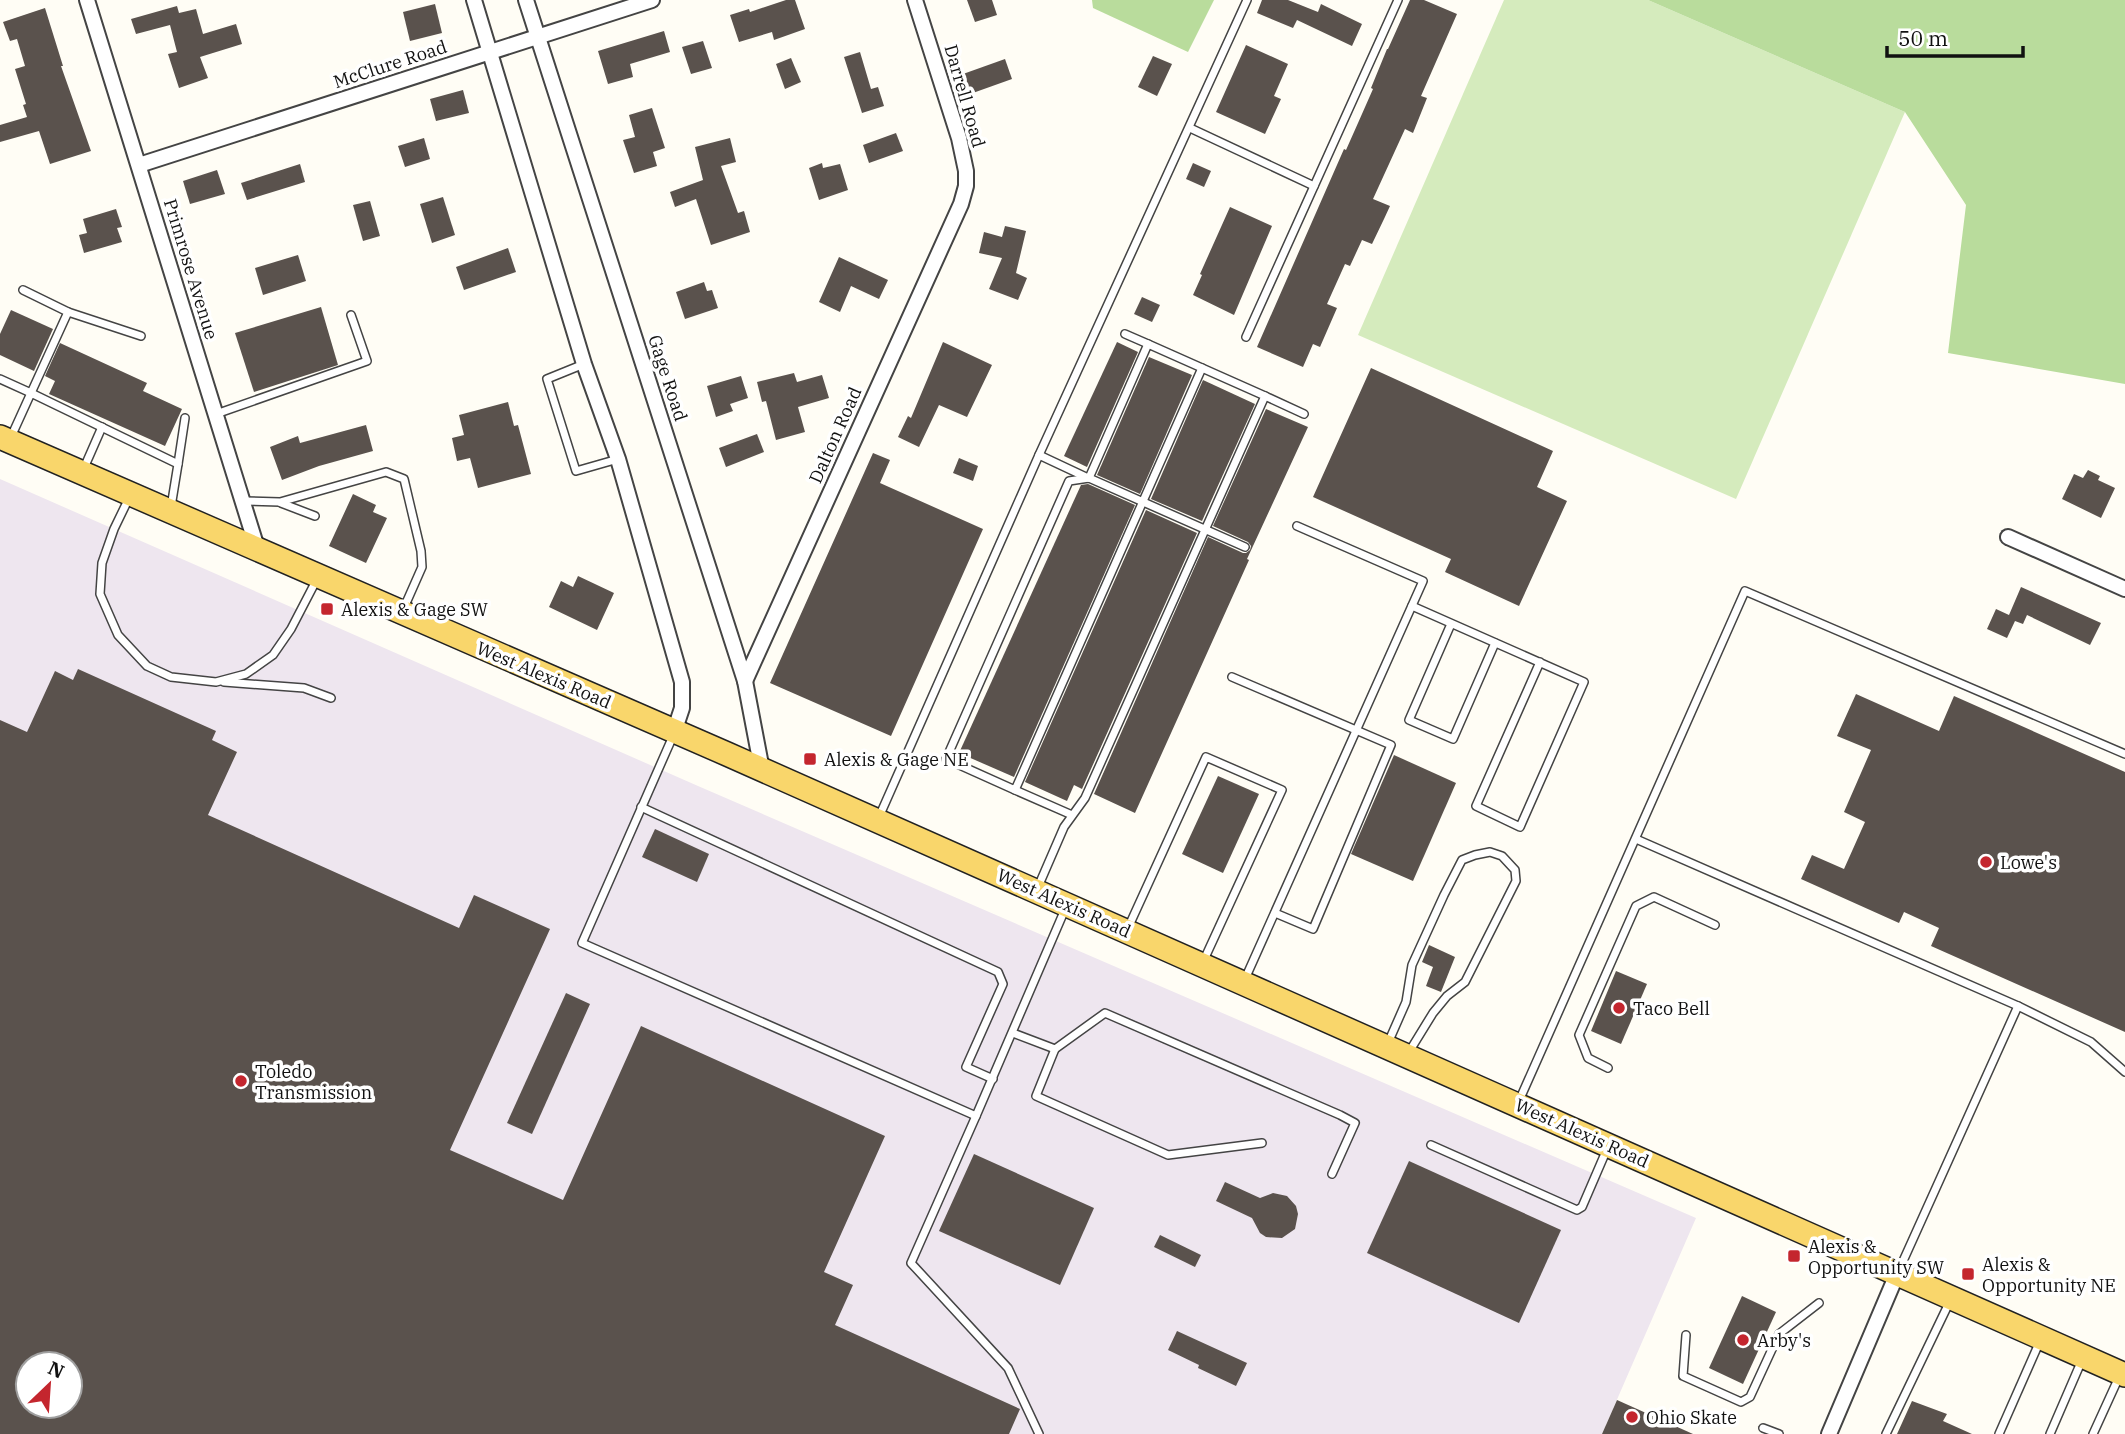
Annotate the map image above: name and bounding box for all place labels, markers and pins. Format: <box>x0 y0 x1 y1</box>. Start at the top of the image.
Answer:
place label: Alexis & Gage SW <box>341 598 489 621</box>
marker: Alexis & Gage SW <box>319 601 335 617</box>
place label: Alexis & Gage NE <box>824 748 969 771</box>
marker: Alexis & Gage NE <box>802 751 818 767</box>
place label: Lowe's <box>2000 851 2057 874</box>
marker: Lowe's <box>1978 854 1994 870</box>
place label: Taco Bell <box>1633 997 1710 1020</box>
marker: Taco Bell <box>1611 1000 1627 1016</box>
place label: Toledo Transmission <box>255 1060 372 1104</box>
marker: Toledo Transmission <box>233 1073 249 1089</box>
place label: Alexis & Opportunity SW <box>1808 1235 1945 1279</box>
marker: Alexis & Opportunity SW <box>1786 1248 1802 1264</box>
place label: Alexis & Opportunity NE <box>1982 1253 2116 1297</box>
marker: Alexis & Opportunity NE <box>1960 1266 1976 1282</box>
place label: Arby's <box>1757 1329 1811 1352</box>
marker: Arby's <box>1735 1332 1751 1348</box>
place label: Ohio Skate <box>1646 1406 1737 1429</box>
marker: Ohio Skate <box>1624 1409 1640 1425</box>

